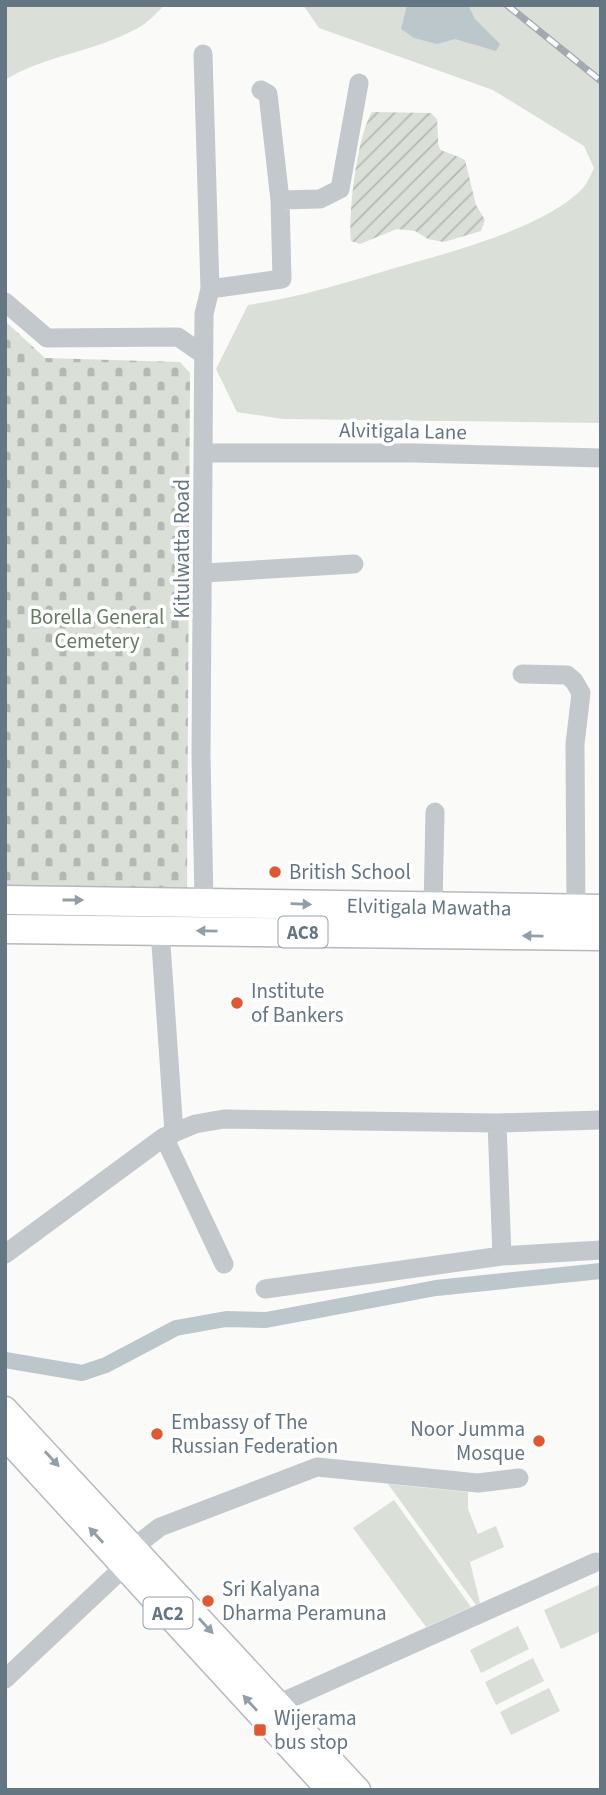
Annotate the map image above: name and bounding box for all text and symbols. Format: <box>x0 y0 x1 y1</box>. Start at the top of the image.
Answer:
street label: Alvitigala Lane <box>339 415 467 447</box>
street label: Kitulwatta Road <box>167 479 197 619</box>
park label: Borella General Cemetery <box>30 602 164 656</box>
place label: British School <box>289 857 411 887</box>
marker: British School <box>267 864 283 880</box>
street label: Elvitigala Mawatha <box>346 891 512 923</box>
one-way arrow <box>63 894 85 906</box>
one-way arrow <box>290 898 312 909</box>
road number: AC8 <box>278 916 328 948</box>
one-way arrow <box>196 925 218 936</box>
one-way arrow <box>521 930 543 942</box>
place label: Institute of Bankers <box>251 976 344 1030</box>
marker: Institute of Bankers <box>229 995 245 1011</box>
place label: Embassy of The Russian Federation <box>171 1407 338 1461</box>
place label: Noor Jumma Mosque <box>410 1414 525 1468</box>
marker: Embassy of The Russian Federation <box>149 1426 165 1442</box>
marker: Noor Jumma Mosque <box>531 1433 547 1449</box>
one-way arrow <box>43 1450 59 1467</box>
one-way arrow <box>89 1527 105 1544</box>
place label: Sri Kalyana Dharma Peramuna <box>222 1574 386 1628</box>
marker: Sri Kalyana Dharma Peramuna <box>200 1593 216 1609</box>
road number: AC2 <box>144 1597 192 1628</box>
one-way arrow <box>198 1617 214 1634</box>
one-way arrow <box>242 1695 258 1712</box>
place label: Wijerama bus stop <box>274 1703 357 1757</box>
marker: Wijerama bus stop <box>252 1722 268 1738</box>

